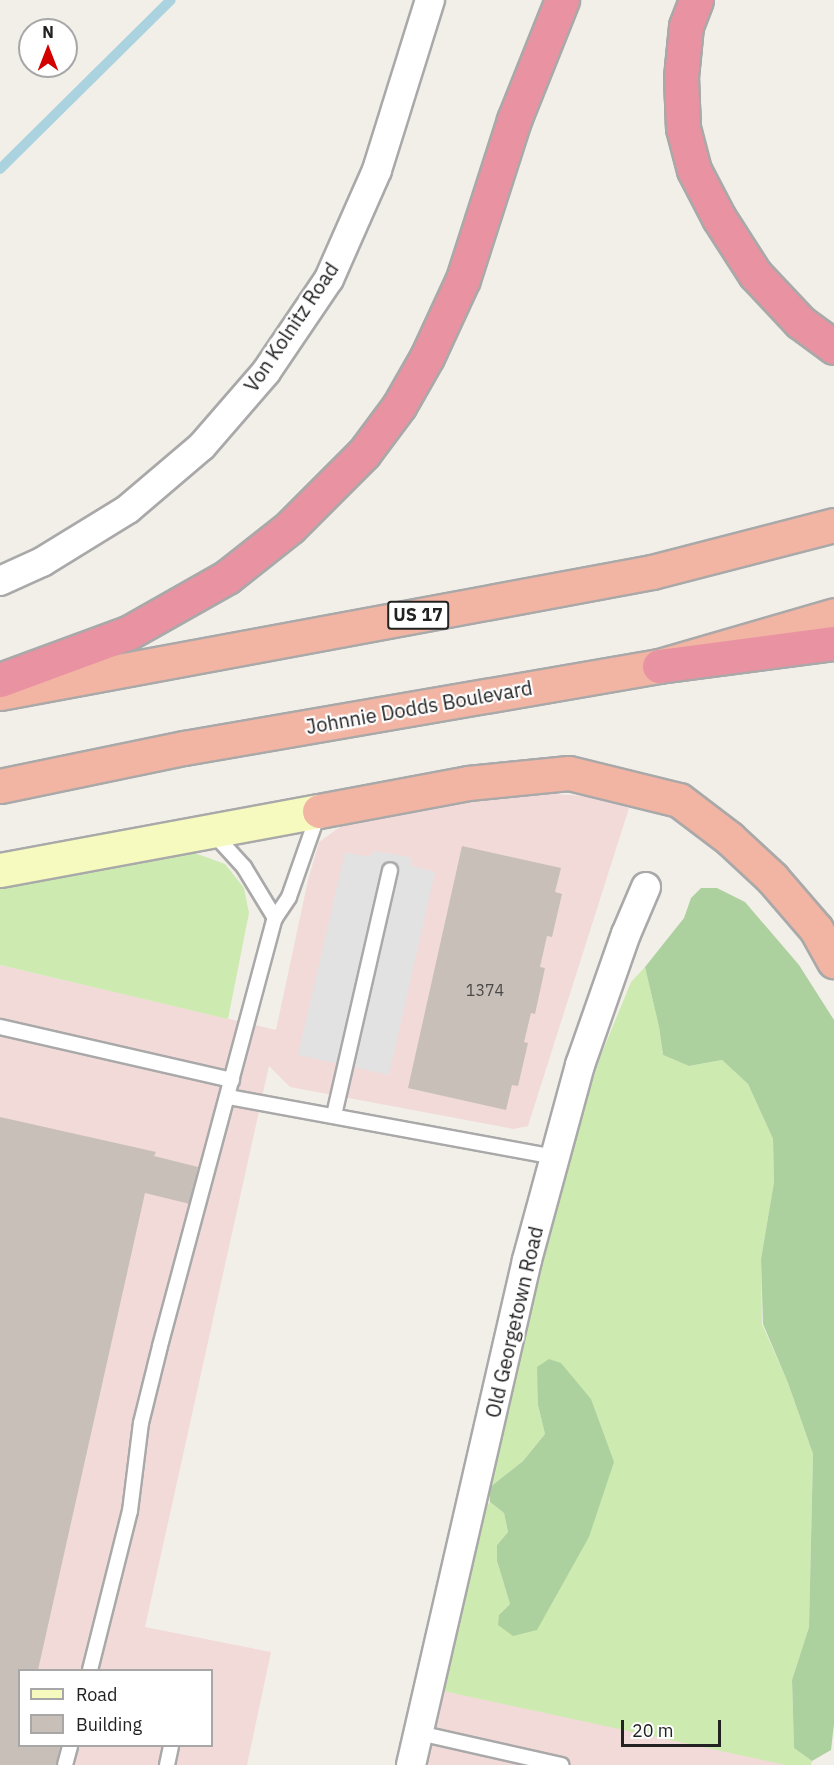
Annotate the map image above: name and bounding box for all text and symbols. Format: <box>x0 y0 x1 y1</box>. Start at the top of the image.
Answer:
north arrow <box>18 18 78 78</box>
text: N <box>42 22 54 42</box>
street label: Von Kolnitz Road <box>239 258 343 396</box>
road number: US 17 <box>386 600 450 630</box>
street label: Johnnie Dodds Boulevard <box>304 675 534 739</box>
house number: 1374 <box>466 980 504 1000</box>
street label: Old Georgetown Road <box>480 1224 548 1420</box>
legend <box>18 1669 213 1747</box>
text: Road <box>76 1683 117 1706</box>
scale bar <box>624 1708 724 1746</box>
text: Building <box>76 1713 142 1736</box>
text: 20 m <box>632 1719 674 1742</box>

